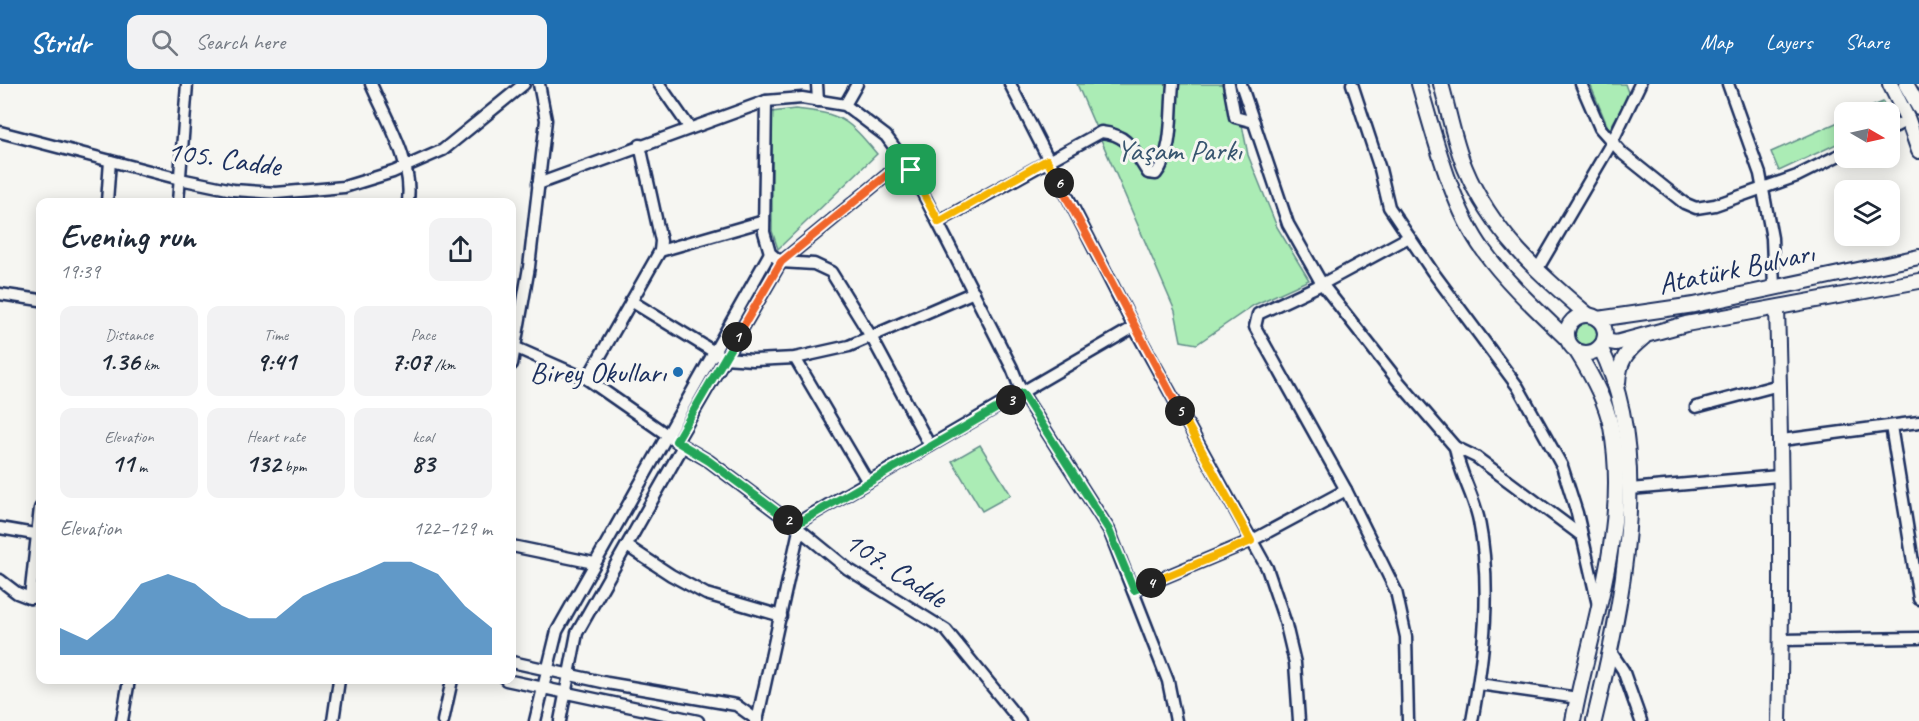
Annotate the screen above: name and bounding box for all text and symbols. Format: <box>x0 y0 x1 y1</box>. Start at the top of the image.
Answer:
search box <box>127 15 547 69</box>
text: Stridr <box>30 25 91 60</box>
icon: search <box>148 26 181 59</box>
text: Search here <box>196 28 285 56</box>
text: Map <box>1700 29 1733 55</box>
text: Layers <box>1766 29 1812 55</box>
text: Share <box>1845 29 1889 55</box>
north arrow <box>1834 102 1900 168</box>
map controls <box>1834 102 1900 246</box>
street label: 105. Cadde <box>165 131 285 185</box>
park label: Yaşam Parkı <box>1116 131 1243 169</box>
pin <box>885 144 936 195</box>
icon: arrive <box>894 153 927 186</box>
pin: 6 <box>1044 168 1074 198</box>
text: 6 <box>1055 173 1063 193</box>
button: layers <box>1834 180 1900 246</box>
text: Evening run <box>60 215 195 257</box>
button: share <box>429 218 492 281</box>
street label: Atatürk Bulvarı <box>1655 233 1819 303</box>
text: 19:39 <box>60 259 100 284</box>
pin: 1 <box>722 322 752 352</box>
text: Distance <box>105 325 153 345</box>
text: Time <box>264 325 288 345</box>
text: Pace <box>411 325 435 345</box>
text: 1 <box>733 327 741 347</box>
text: 1.36 <box>99 345 140 378</box>
text: 9:41 <box>256 345 296 378</box>
text: 7:07 <box>391 345 431 378</box>
place label: Birey Okulları <box>530 353 667 391</box>
text: km <box>140 355 159 375</box>
text: /km <box>431 355 455 375</box>
marker: Birey Okulları <box>671 365 685 379</box>
pin: 3 <box>996 385 1026 415</box>
text: 3 <box>1007 390 1015 410</box>
pin: 5 <box>1165 396 1195 426</box>
text: 5 <box>1177 401 1183 421</box>
text: Elevation <box>104 427 154 447</box>
text: Heart rate <box>247 427 305 447</box>
text: kcal <box>412 427 434 447</box>
text: 11 <box>111 447 134 480</box>
text: 132 <box>246 447 281 480</box>
text: 83 <box>411 447 435 480</box>
text: m <box>134 457 147 477</box>
text: bpm <box>281 457 306 477</box>
pin: 2 <box>773 505 803 535</box>
text: 2 <box>784 510 792 530</box>
text: Elevation <box>60 516 122 541</box>
text: 122–129 m <box>413 516 492 541</box>
street label: 107. Cadde <box>838 522 956 617</box>
pin: 4 <box>1136 568 1166 598</box>
text: 4 <box>1147 573 1155 593</box>

